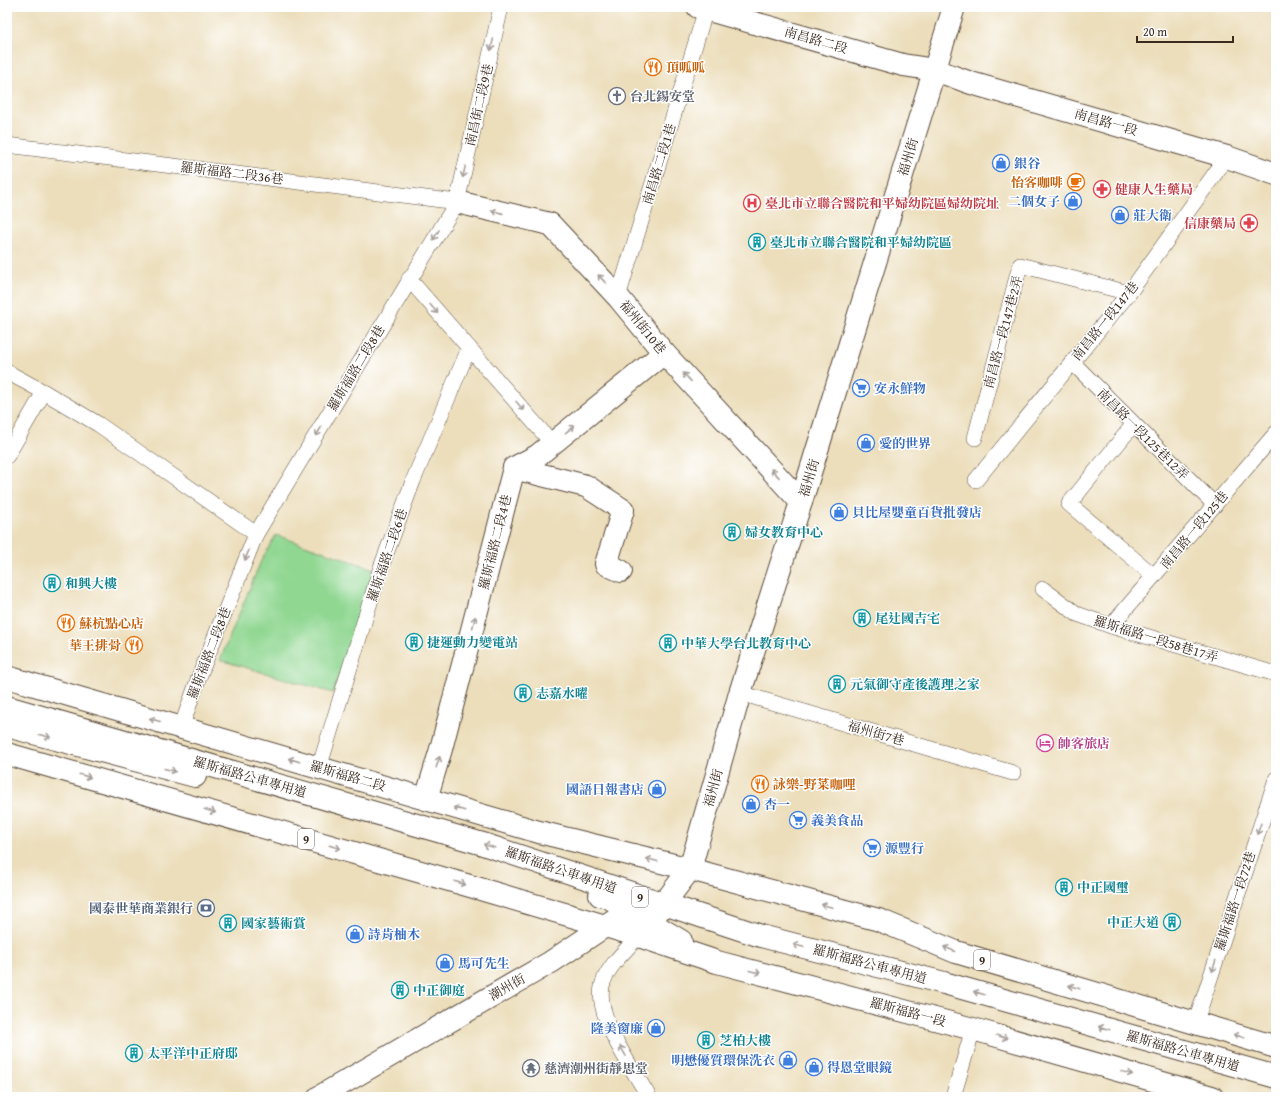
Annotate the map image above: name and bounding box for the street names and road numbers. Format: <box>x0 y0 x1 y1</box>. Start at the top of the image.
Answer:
street label: 南昌路二段 <box>782 22 850 58</box>
street label: 南昌街二段9巷 <box>460 62 498 148</box>
street label: 南昌路一段 <box>1072 104 1140 140</box>
street label: 南昌路二段1巷 <box>638 121 680 207</box>
street label: 福州街 <box>893 136 923 178</box>
street label: 羅斯福路二段36巷 <box>179 157 285 189</box>
street label: 南昌路一段147巷2弄 <box>979 273 1027 391</box>
street label: 南昌路一段147巷 <box>1067 277 1143 365</box>
street label: 福州街10巷 <box>615 296 671 358</box>
street label: 羅斯福路二段8巷 <box>323 321 389 415</box>
street label: 南昌路一段125巷12弄 <box>1093 384 1193 484</box>
street label: 福州街 <box>794 457 824 499</box>
street label: 南昌路一段125巷 <box>1156 487 1232 573</box>
street label: 羅斯福路二段4巷 <box>474 493 516 591</box>
street label: 羅斯福路二段6巷 <box>362 506 412 604</box>
street label: 羅斯福路二段8巷 <box>183 604 235 702</box>
street label: 羅斯福路一段58巷17弄 <box>1092 611 1220 667</box>
street label: 福州街7巷 <box>845 716 907 750</box>
street label: 羅斯福路公車專用道 <box>191 752 309 802</box>
street label: 羅斯福路二段 <box>308 756 388 796</box>
street label: 福州街 <box>698 767 728 809</box>
road number: 9 <box>298 829 314 849</box>
street label: 羅斯福路公車專用道 <box>503 842 619 898</box>
street label: 羅斯福路一段72巷 <box>1210 849 1260 953</box>
road number: 9 <box>632 887 648 907</box>
street label: 羅斯福路公車專用道 <box>811 940 929 988</box>
road number: 9 <box>974 950 990 970</box>
street label: 潮州街 <box>485 969 529 1005</box>
street label: 羅斯福路一段 <box>868 993 948 1031</box>
street label: 羅斯福路公車專用道 <box>1124 1026 1242 1076</box>

